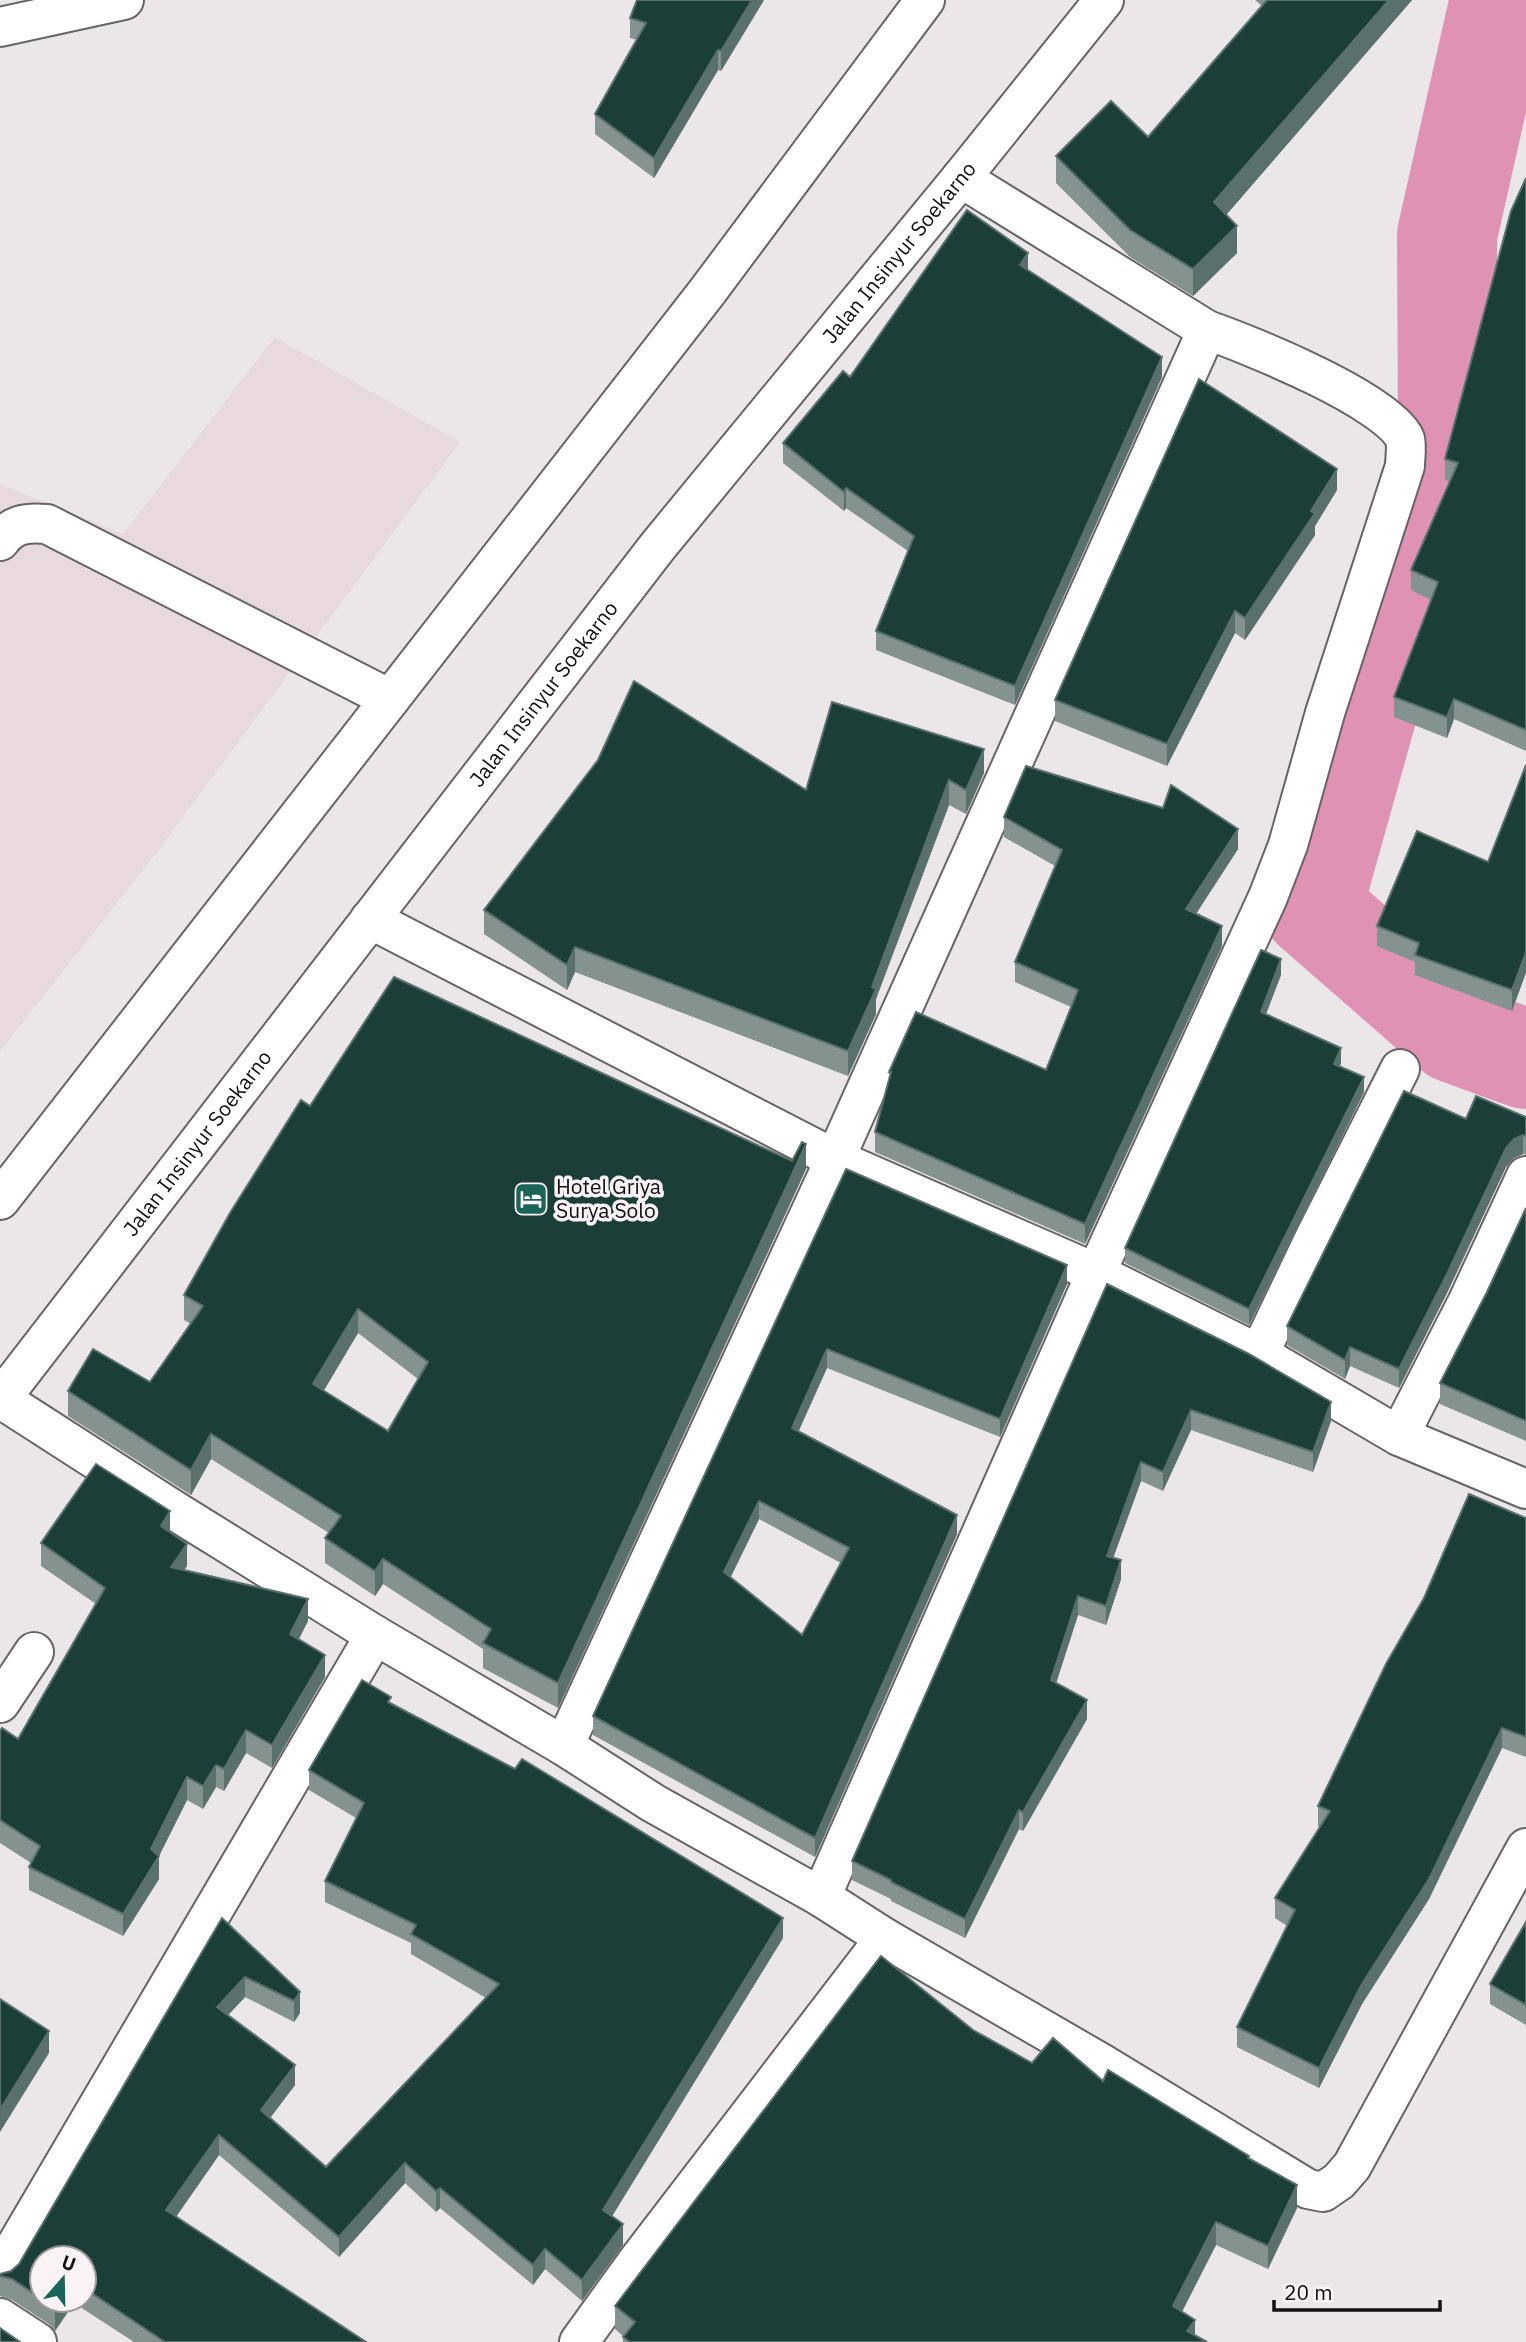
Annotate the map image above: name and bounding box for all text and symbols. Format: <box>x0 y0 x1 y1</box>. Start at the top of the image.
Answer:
street label: Jalan Insinyur Soekarno <box>816 155 982 349</box>
street label: Jalan Insinyur Soekarno <box>462 595 624 792</box>
street label: Jalan Insinyur Soekarno <box>116 1044 278 1241</box>
place label: Hotel Griya Surya Solo <box>556 1172 661 1224</box>
hotel icon: Hotel Griya Surya Solo <box>512 1180 550 1218</box>
north arrow <box>28 2244 98 2314</box>
text: U <box>59 2249 79 2277</box>
scale bar <box>1274 2268 1440 2312</box>
text: 20 m <box>1284 2278 1333 2306</box>

